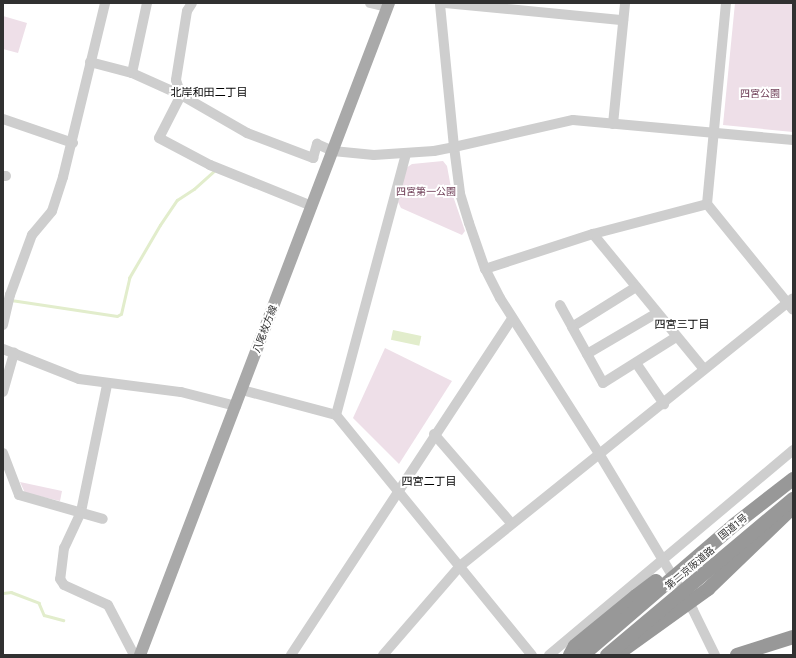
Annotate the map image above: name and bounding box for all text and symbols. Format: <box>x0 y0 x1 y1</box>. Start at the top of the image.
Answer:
district label: 北岸和田二丁目 <box>171 86 247 100</box>
park label: 四宮公園 <box>740 88 780 100</box>
park label: 四宮第一公園 <box>396 186 456 198</box>
street label: 八尾枚方線 <box>250 304 280 354</box>
district label: 四宮三丁目 <box>655 318 709 332</box>
district label: 四宮二丁目 <box>402 475 456 489</box>
street label: 国道1号 <box>716 512 750 542</box>
street label: 第二京阪道路 <box>663 544 717 592</box>

